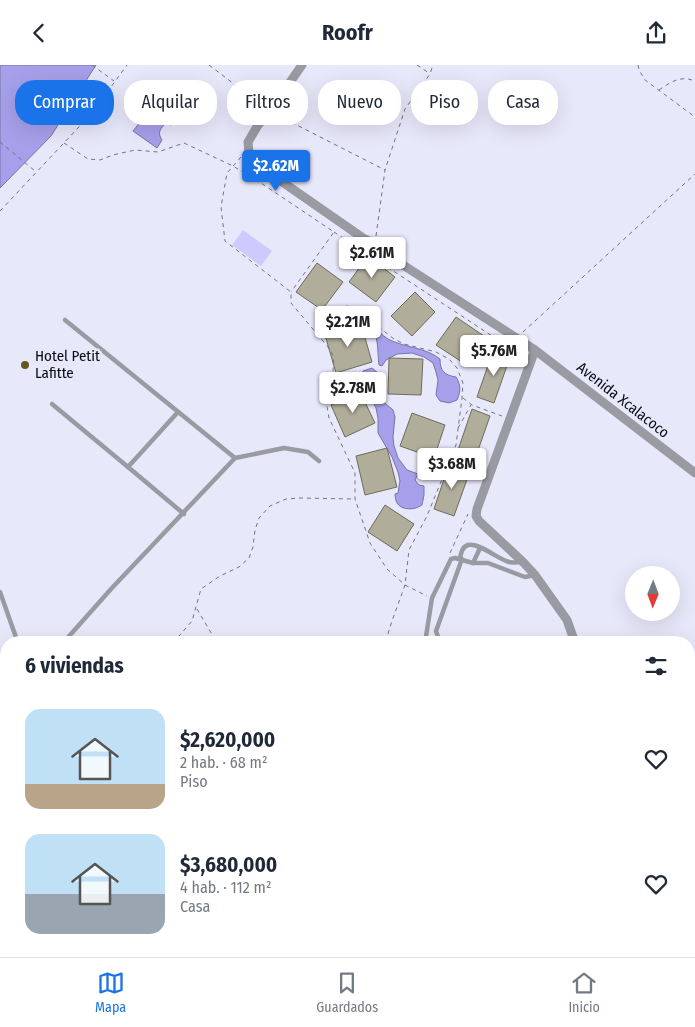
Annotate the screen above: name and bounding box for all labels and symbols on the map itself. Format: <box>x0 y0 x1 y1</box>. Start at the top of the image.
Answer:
pin: $2.62M <box>235 149 317 192</box>
pin: $2.61M <box>331 237 413 279</box>
pin: $2.21M <box>307 305 389 348</box>
pin: $5.76M <box>453 335 535 377</box>
place label: Hotel Petit Lafitte <box>35 347 100 382</box>
street label: Avenida Xcalacoco <box>573 358 673 442</box>
marker: Hotel Petit Lafitte <box>19 359 31 371</box>
pin: $2.78M <box>312 371 394 414</box>
pin: $3.68M <box>411 447 493 490</box>
north arrow <box>625 566 680 621</box>

